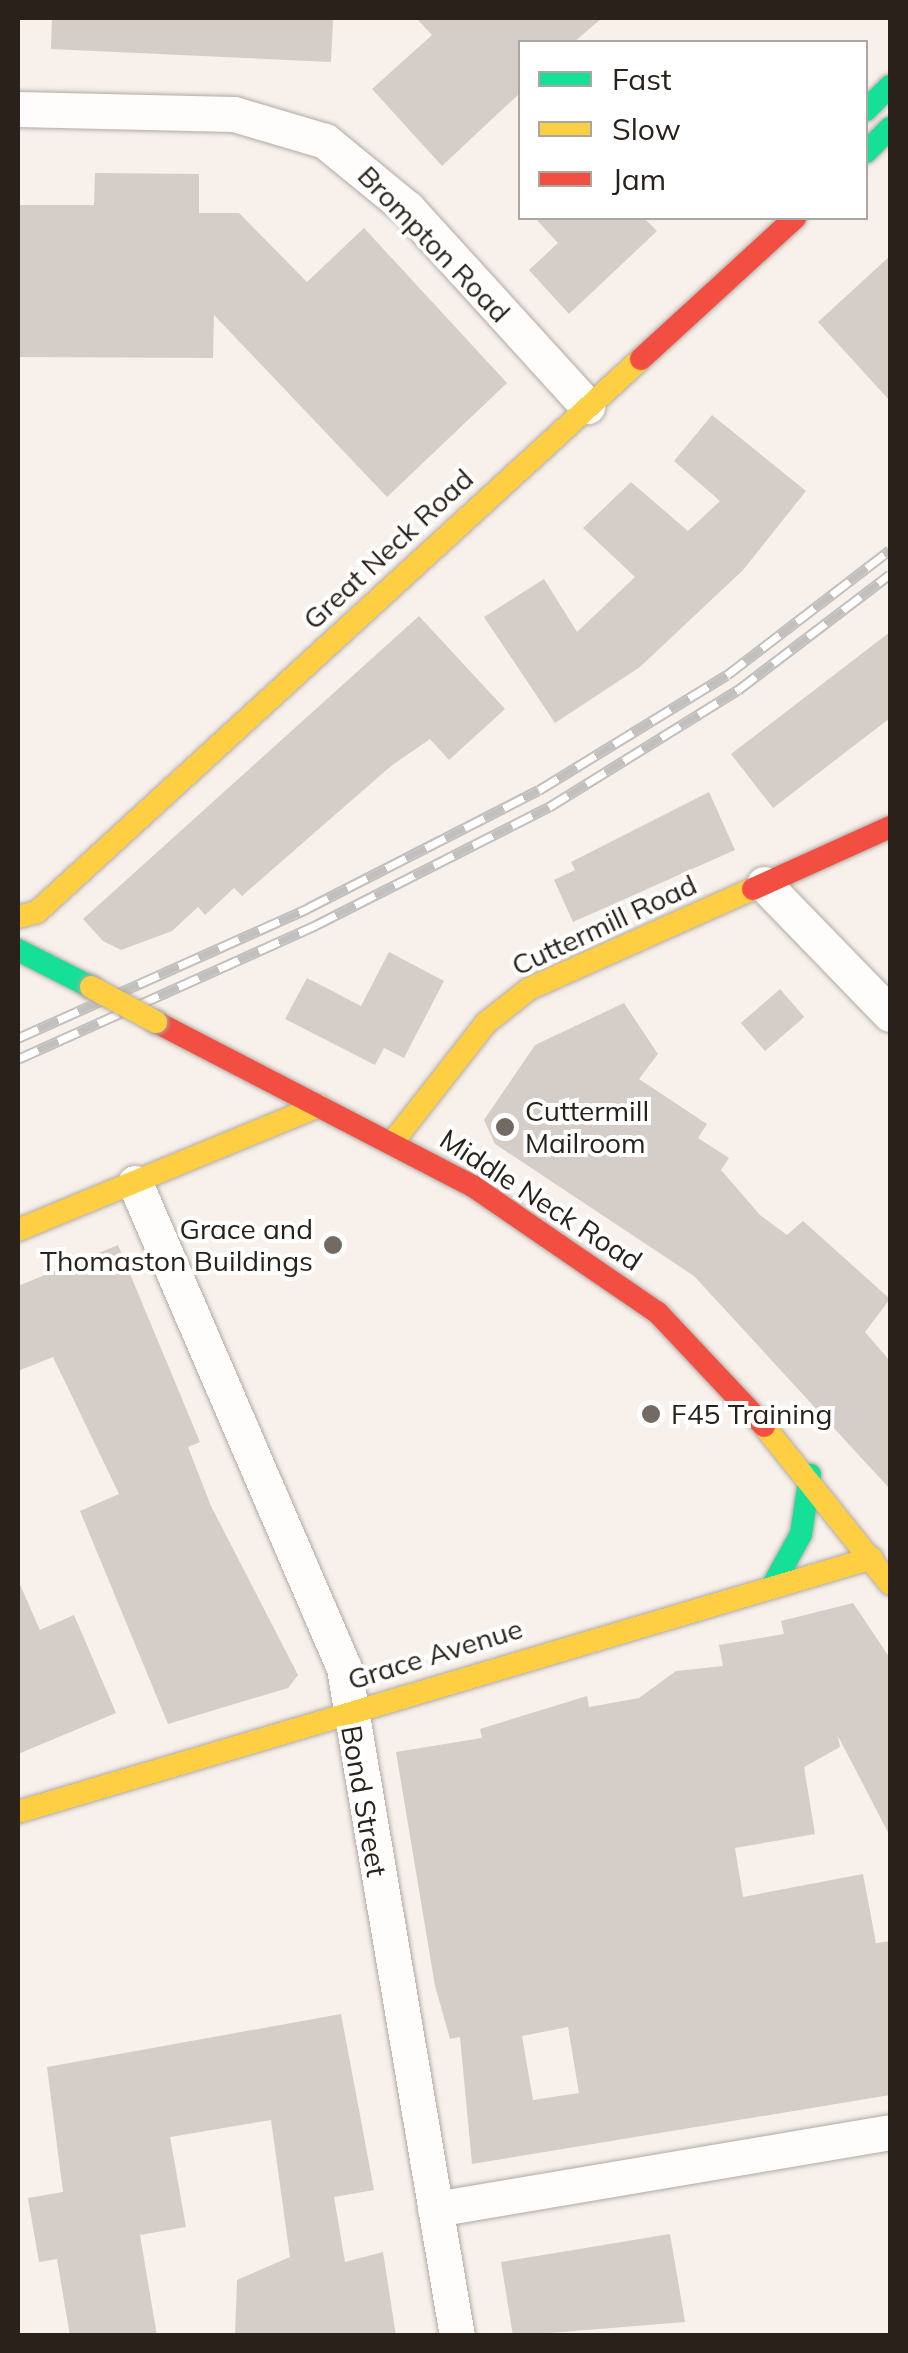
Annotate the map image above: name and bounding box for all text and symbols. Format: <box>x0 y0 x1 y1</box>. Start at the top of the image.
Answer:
legend <box>518 40 868 220</box>
text: Fast <box>612 60 672 98</box>
text: Slow <box>612 110 681 148</box>
street label: Brompton Road <box>351 159 517 329</box>
text: Jam <box>612 160 666 198</box>
street label: Great Neck Road <box>296 462 480 636</box>
street label: Cuttermill Road <box>506 868 702 982</box>
place label: Cuttermill Mailroom <box>525 1094 649 1160</box>
marker: Cuttermill Mailroom <box>494 1116 516 1138</box>
street label: Middle Neck Road <box>434 1122 648 1278</box>
place label: Grace and Thomaston Buildings <box>40 1212 313 1278</box>
marker: Grace and Thomaston Buildings <box>322 1234 344 1256</box>
place label: F45 Training <box>671 1397 832 1431</box>
marker: F45 Training <box>640 1403 662 1425</box>
street label: Grace Avenue <box>344 1611 526 1697</box>
street label: Bond Street <box>334 1723 394 1879</box>

